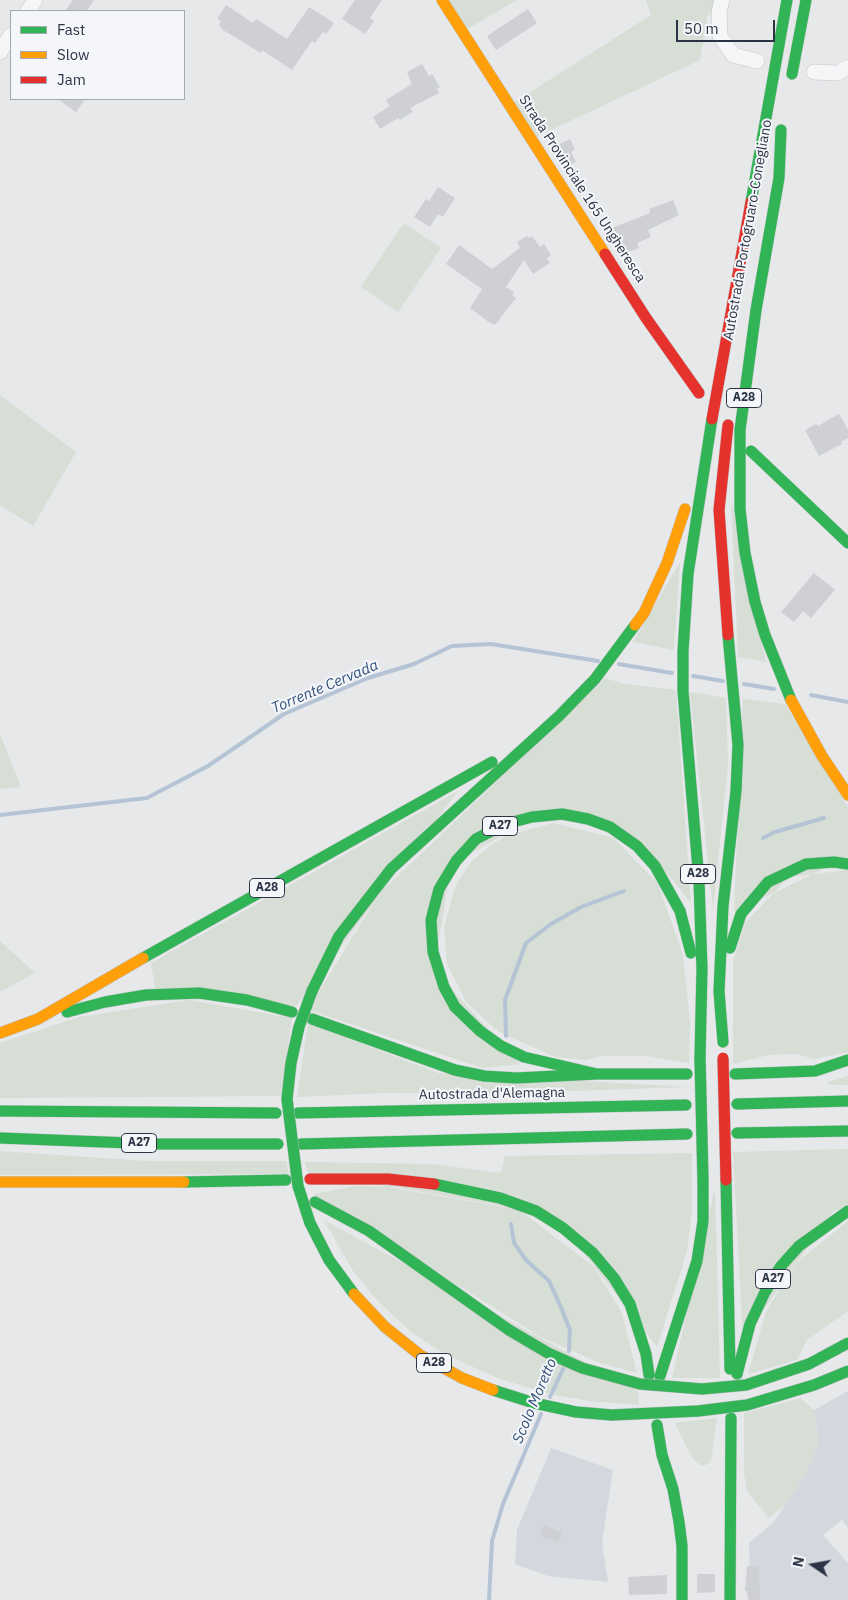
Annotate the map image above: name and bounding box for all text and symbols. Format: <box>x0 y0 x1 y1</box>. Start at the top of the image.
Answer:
legend <box>10 10 185 100</box>
scale bar <box>678 10 777 42</box>
text: 50 m <box>684 19 719 38</box>
text: Fast <box>57 20 85 39</box>
text: Slow <box>57 45 90 64</box>
text: Jam <box>57 70 86 89</box>
street label: Strada Provinciale 165 Ungheresca <box>515 92 649 286</box>
street label: Autostrada Portogruaro-Conegliano <box>720 118 776 342</box>
road number: A28 <box>726 388 762 408</box>
water label: Torrente Cervada <box>269 656 381 718</box>
road number: A27 <box>482 816 518 836</box>
road number: A28 <box>680 864 716 884</box>
road number: A28 <box>250 878 284 898</box>
street label: Autostrada d'Alemagna <box>419 1084 565 1104</box>
road number: A27 <box>122 1134 156 1152</box>
road number: A27 <box>756 1270 790 1288</box>
road number: A28 <box>416 1354 452 1372</box>
water label: Scolo Moretto <box>509 1356 561 1446</box>
north arrow <box>788 1540 838 1590</box>
text: N <box>788 1555 808 1569</box>

